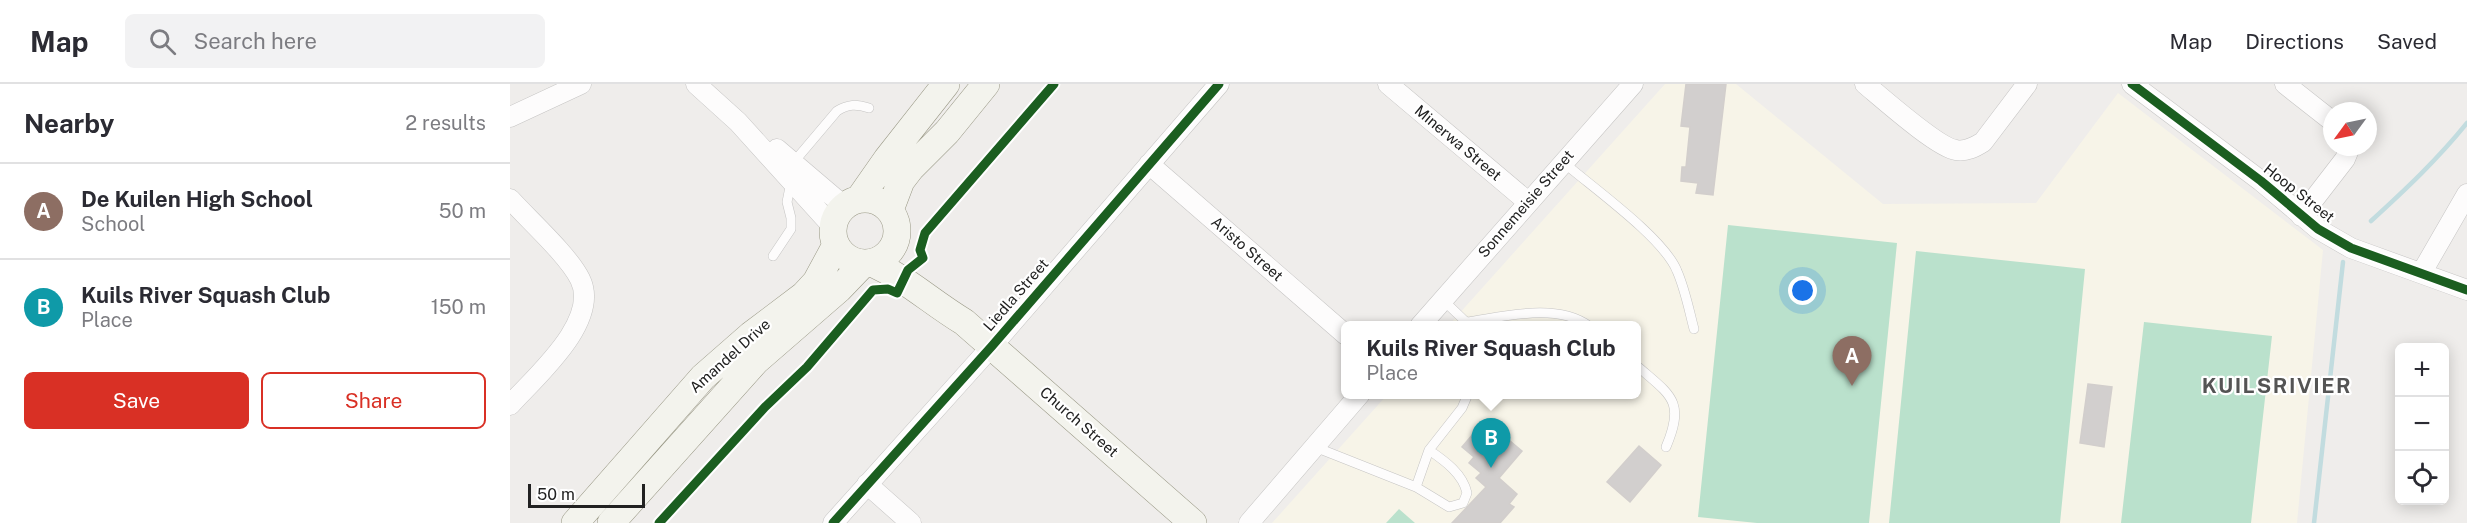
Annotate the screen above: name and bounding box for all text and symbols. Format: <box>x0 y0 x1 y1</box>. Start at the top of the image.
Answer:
search box <box>125 14 545 68</box>
text: Map <box>30 25 89 58</box>
icon: search <box>146 25 179 58</box>
text: Search here <box>194 28 317 54</box>
text: Map <box>2170 29 2212 54</box>
text: Directions <box>2245 29 2344 54</box>
text: Saved <box>2377 29 2437 54</box>
street label: Minerwa Street <box>1412 102 1505 184</box>
north arrow <box>2323 102 2377 156</box>
text: Nearby <box>24 108 114 139</box>
text: 2 results <box>405 111 486 135</box>
street label: Sonnemeisie Street <box>1474 146 1577 261</box>
street label: Hoop Street <box>2261 160 2338 225</box>
text: De Kuilen High School <box>81 186 313 212</box>
text: A <box>36 199 51 223</box>
text: 50 m <box>439 199 486 223</box>
text: School <box>81 212 145 236</box>
street label: Aristo Street <box>1208 213 1287 284</box>
street label: Liedla Street <box>980 255 1052 334</box>
your location <box>1788 276 1817 305</box>
text: Kuils River Squash Club <box>81 282 330 308</box>
text: B <box>37 295 50 319</box>
text: 150 m <box>431 295 486 319</box>
text: Place <box>81 308 133 332</box>
street label: Amandel Drive <box>686 315 773 396</box>
popup <box>1341 321 1641 399</box>
text: Kuils River Squash Club <box>1366 335 1616 361</box>
pin: A <box>1832 336 1872 386</box>
map controls <box>2395 343 2449 505</box>
button: + <box>2395 343 2449 397</box>
text: Place <box>1366 361 1418 385</box>
button: Save <box>24 372 249 429</box>
button: Share <box>261 372 486 429</box>
district label: KUILSRIVIER <box>2202 373 2352 398</box>
street label: Church Street <box>1037 383 1122 460</box>
button: − <box>2395 397 2449 451</box>
pin: B <box>1472 418 1510 468</box>
button: locate <box>2395 451 2449 505</box>
scale bar <box>528 481 645 508</box>
text: 50 m <box>537 485 575 504</box>

